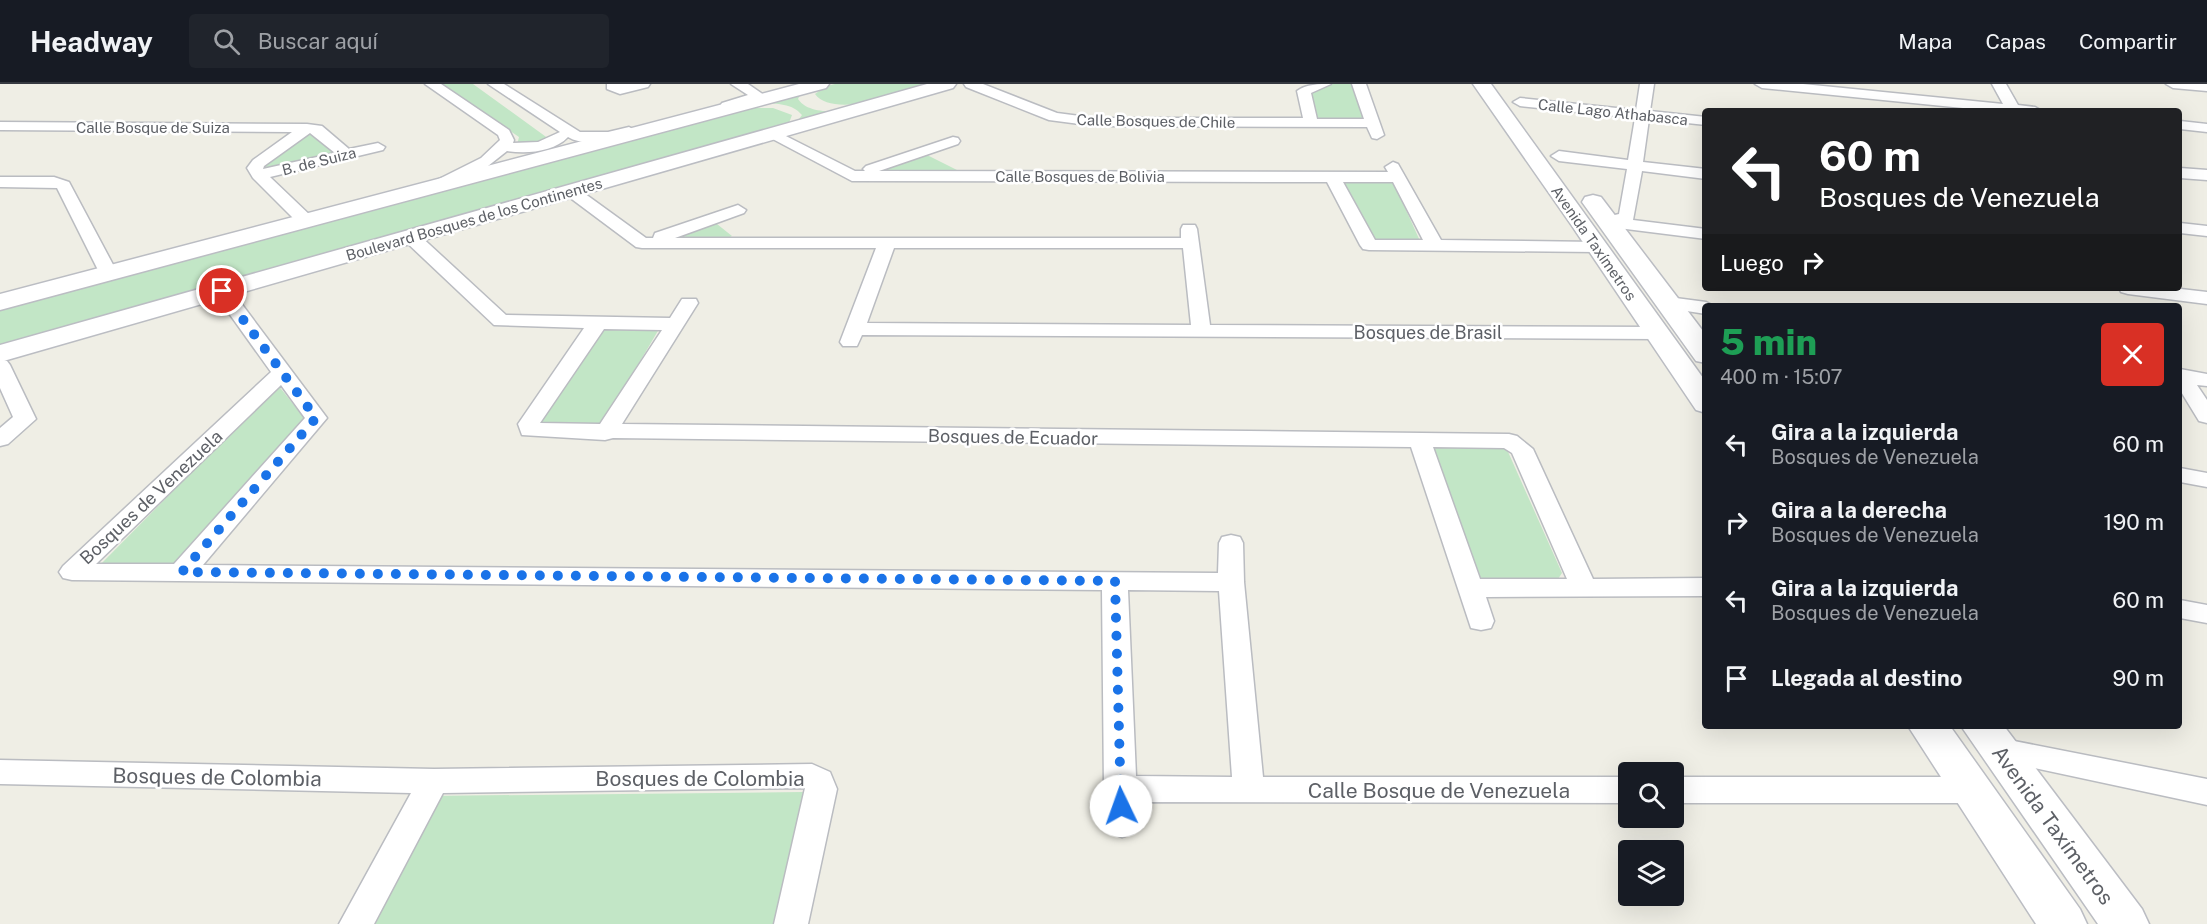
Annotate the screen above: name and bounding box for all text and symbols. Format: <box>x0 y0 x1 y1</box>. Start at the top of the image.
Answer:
search box <box>189 14 609 68</box>
text: Headway <box>30 25 153 58</box>
icon: search <box>210 25 243 58</box>
text: Buscar aquí <box>258 28 378 54</box>
text: Mapa <box>1898 29 1952 54</box>
text: Capas <box>1985 29 2046 54</box>
text: Compartir <box>2079 29 2177 54</box>
street label: Calle Lago Athabasca <box>1537 96 1689 128</box>
street label: Calle Bosques de Chile <box>1077 111 1235 131</box>
street label: Calle Bosque de Suiza <box>76 119 230 136</box>
text: 60 m <box>1819 131 1921 180</box>
icon: left <box>1720 132 1798 210</box>
street label: B. de Suiza <box>280 144 358 178</box>
street label: Calle Bosques de Bolivia <box>995 168 1165 185</box>
street label: Boulevard Bosques de los Continentes <box>344 174 604 264</box>
text: Bosques de Venezuela <box>1819 181 2100 213</box>
street label: Avenida Taxímetros <box>1548 182 1640 304</box>
icon: right <box>1796 246 1829 279</box>
text: Luego <box>1720 250 1784 276</box>
pin <box>196 265 247 316</box>
icon: arrive <box>205 274 238 307</box>
text: 5 min <box>1720 321 1817 363</box>
street label: Bosques de Brasil <box>1354 322 1502 343</box>
button: close <box>2101 323 2164 386</box>
text: 400 m · 15:07 <box>1720 365 1843 389</box>
text: Gira a la izquierda <box>1771 419 1958 445</box>
street label: Bosques de Ecuador <box>928 425 1098 449</box>
street label: Bosques de Venezuela <box>75 426 227 568</box>
icon: left <box>1720 428 1753 461</box>
text: 60 m <box>2113 431 2164 457</box>
text: Bosques de Venezuela <box>1771 445 1979 469</box>
text: Gira a la derecha <box>1771 497 1947 523</box>
icon: right <box>1720 506 1753 539</box>
text: 190 m <box>2104 509 2164 535</box>
text: Bosques de Venezuela <box>1771 523 1979 547</box>
text: Gira a la izquierda <box>1771 575 1958 601</box>
icon: left <box>1720 584 1753 617</box>
text: 60 m <box>2113 587 2164 613</box>
text: Bosques de Venezuela <box>1771 601 1979 625</box>
icon: arrive <box>1720 662 1753 695</box>
text: Llegada al destino <box>1771 665 1962 691</box>
text: 90 m <box>2113 665 2164 691</box>
street label: Avenida Taxímetros <box>1987 741 2119 909</box>
map controls <box>1618 762 1684 906</box>
button: search <box>1618 762 1684 828</box>
street label: Bosques de Colombia <box>112 763 322 791</box>
street label: Bosques de Colombia <box>595 766 805 791</box>
position arrow <box>1089 774 1153 838</box>
street label: Calle Bosque de Venezuela <box>1308 778 1570 803</box>
button: layers <box>1618 840 1684 906</box>

